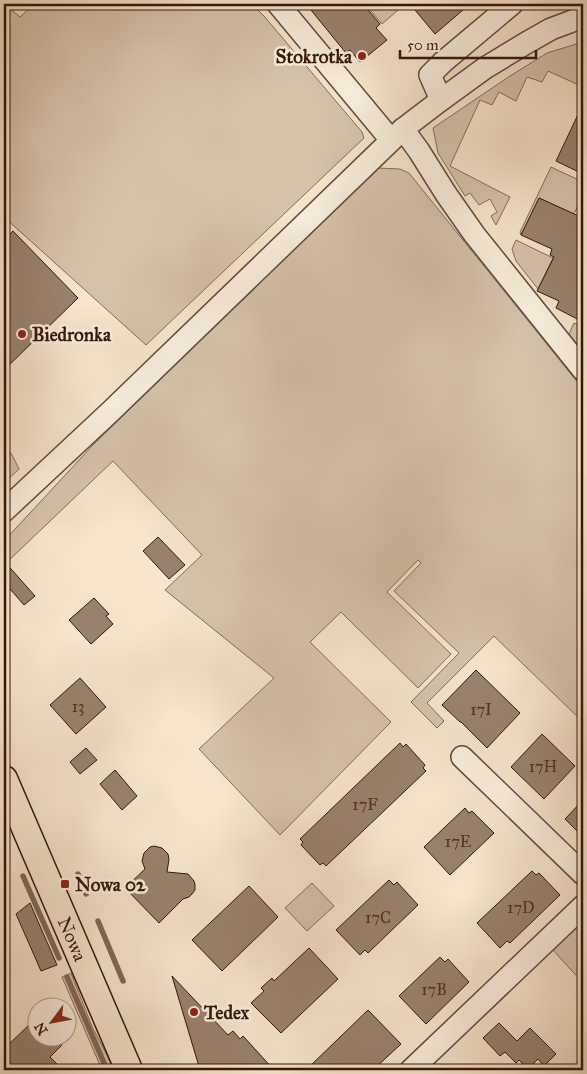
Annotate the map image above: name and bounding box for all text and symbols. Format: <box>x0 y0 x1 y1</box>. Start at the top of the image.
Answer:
scale bar <box>400 28 536 60</box>
text: 50 m <box>407 36 439 54</box>
place label: Stokrotka <box>276 45 353 68</box>
marker: Stokrotka <box>356 50 368 62</box>
place label: Biedronka <box>32 323 112 346</box>
marker: Biedronka <box>16 328 28 340</box>
house number: 13 <box>72 697 84 716</box>
house number: 17I <box>470 700 492 719</box>
house number: 17H <box>529 757 558 776</box>
house number: 17F <box>352 795 378 814</box>
house number: 17E <box>445 832 471 851</box>
place label: Nowa 02 <box>75 873 146 896</box>
marker: Nowa 02 <box>59 878 71 890</box>
house number: 17D <box>507 898 535 917</box>
house number: 17C <box>365 908 391 927</box>
street label: Nowa <box>53 913 93 965</box>
house number: 17B <box>421 980 447 999</box>
north arrow <box>28 996 78 1046</box>
place label: Tedex <box>203 1001 250 1024</box>
marker: Tedex <box>188 1006 200 1018</box>
text: N <box>31 1019 52 1038</box>

